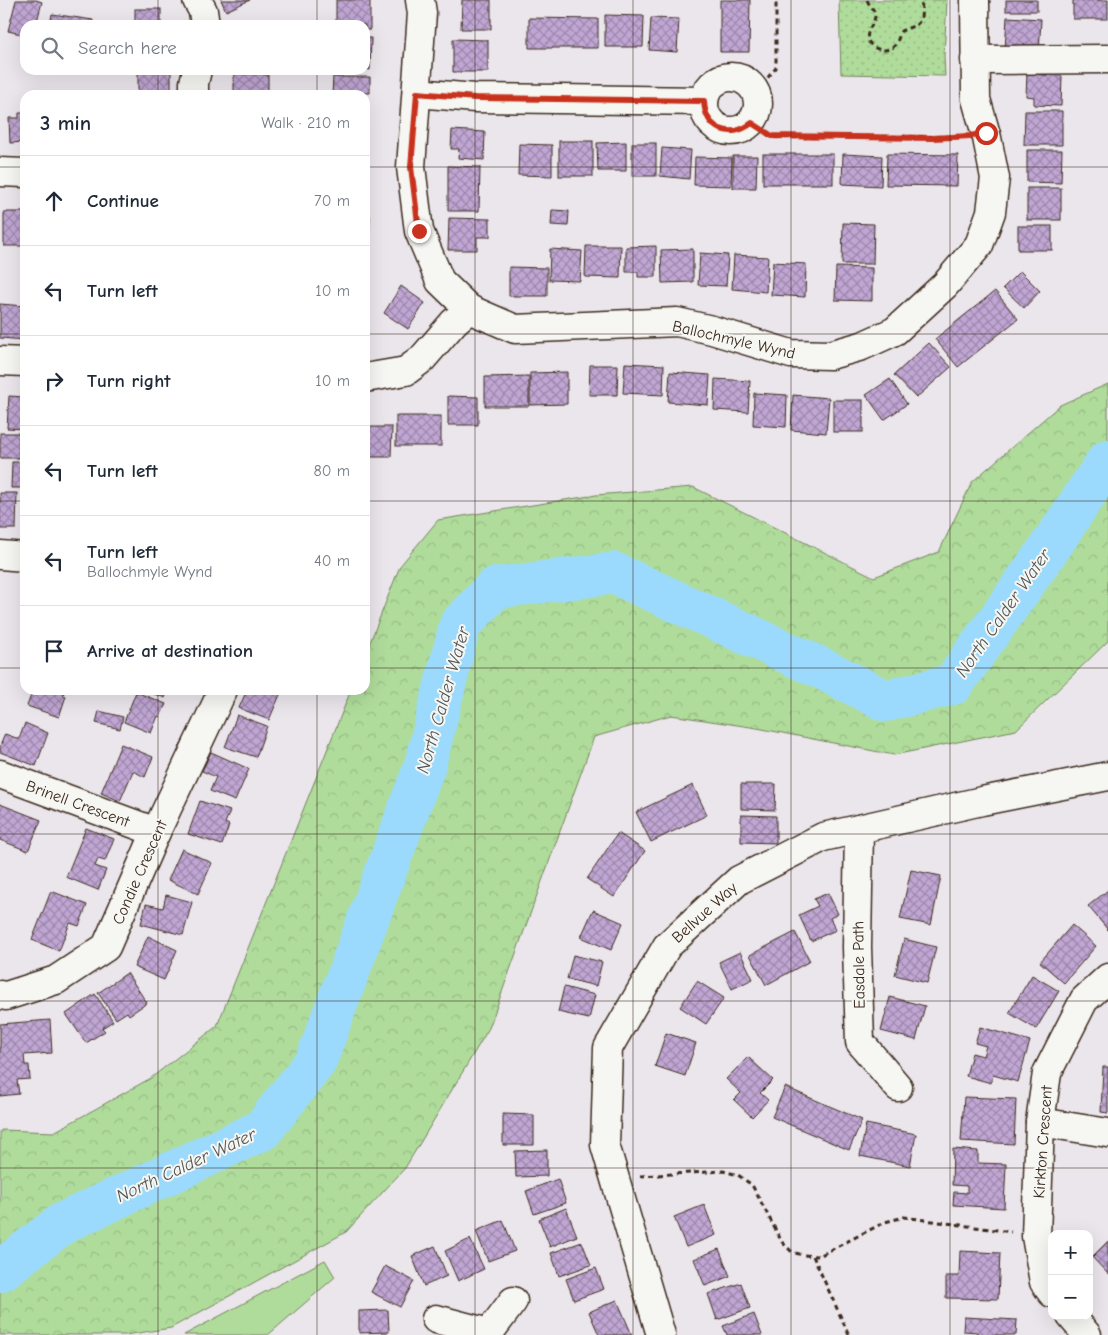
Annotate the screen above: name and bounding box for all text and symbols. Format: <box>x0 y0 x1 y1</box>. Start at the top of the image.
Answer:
search box <box>20 20 370 75</box>
icon: search <box>38 34 66 62</box>
text: Search here <box>78 37 177 59</box>
text: 3 min <box>40 111 91 135</box>
text: Walk · 210 m <box>261 114 350 132</box>
route start <box>975 122 998 145</box>
icon: ahead <box>40 187 68 215</box>
text: Continue <box>87 190 159 212</box>
text: 70 m <box>314 192 350 210</box>
route end <box>408 220 431 243</box>
icon: left <box>40 277 68 305</box>
text: Turn left <box>87 280 158 302</box>
text: 10 m <box>315 282 350 300</box>
street label: Ballochmyle Wynd <box>671 317 797 363</box>
icon: right <box>40 367 68 395</box>
text: Turn right <box>87 370 171 392</box>
text: 10 m <box>315 372 350 390</box>
icon: left <box>40 457 68 485</box>
text: Turn left <box>87 460 158 482</box>
text: 80 m <box>313 462 350 480</box>
text: Turn left <box>87 541 158 563</box>
water label: North Calder Water <box>951 544 1056 681</box>
icon: left <box>40 547 68 575</box>
text: 40 m <box>314 552 350 570</box>
text: Ballochmyle Wynd <box>87 563 213 581</box>
water label: North Calder Water <box>412 624 475 776</box>
icon: arrive <box>40 637 68 665</box>
text: Arrive at destination <box>87 640 253 662</box>
street label: Brinell Crescent <box>23 777 132 831</box>
street label: Condie Crescent <box>109 817 171 927</box>
street label: Bellvue Way <box>668 878 742 947</box>
street label: Easdale Path <box>849 921 869 1009</box>
street label: Kirkton Crescent <box>1030 1085 1056 1199</box>
water label: North Calder Water <box>113 1124 260 1207</box>
map controls <box>1048 1230 1093 1320</box>
button: + <box>1048 1230 1093 1275</box>
button: − <box>1048 1275 1093 1320</box>

